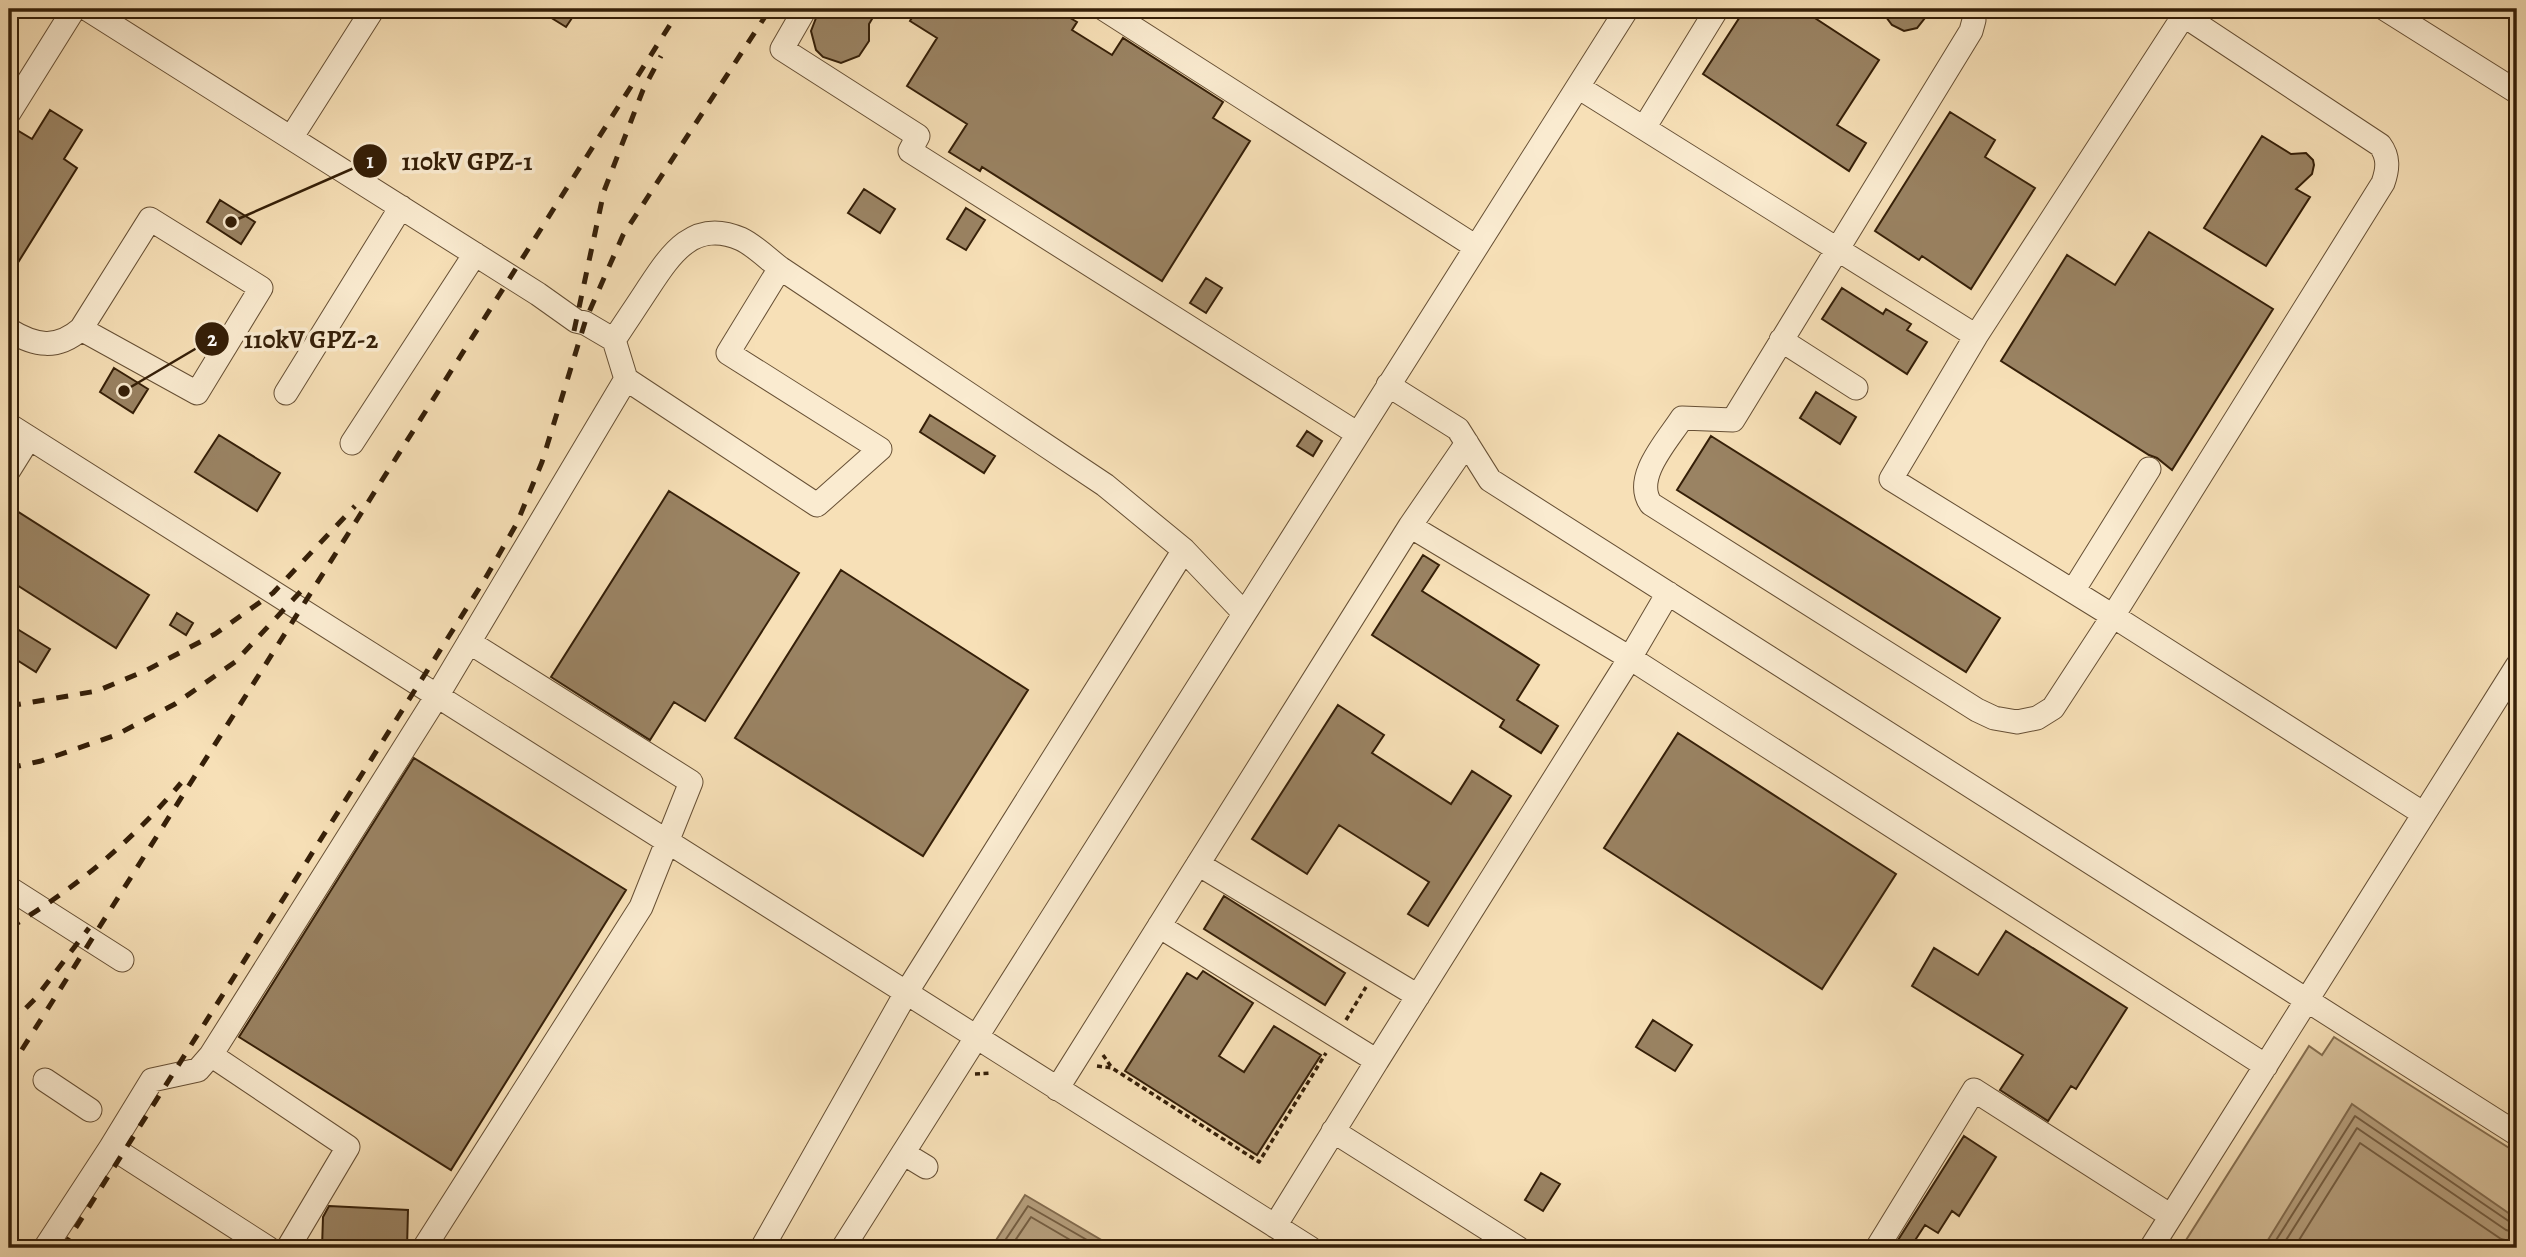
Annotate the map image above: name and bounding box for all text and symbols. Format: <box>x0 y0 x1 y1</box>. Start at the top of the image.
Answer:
callout: 110kV GPZ-1 <box>353 137 547 184</box>
text: 110kV GPZ-1 <box>401 144 533 179</box>
text: 1 <box>366 147 374 175</box>
callout: 110kV GPZ-2 <box>195 315 392 362</box>
text: 110kV GPZ-2 <box>244 322 379 357</box>
text: 2 <box>207 325 217 353</box>

